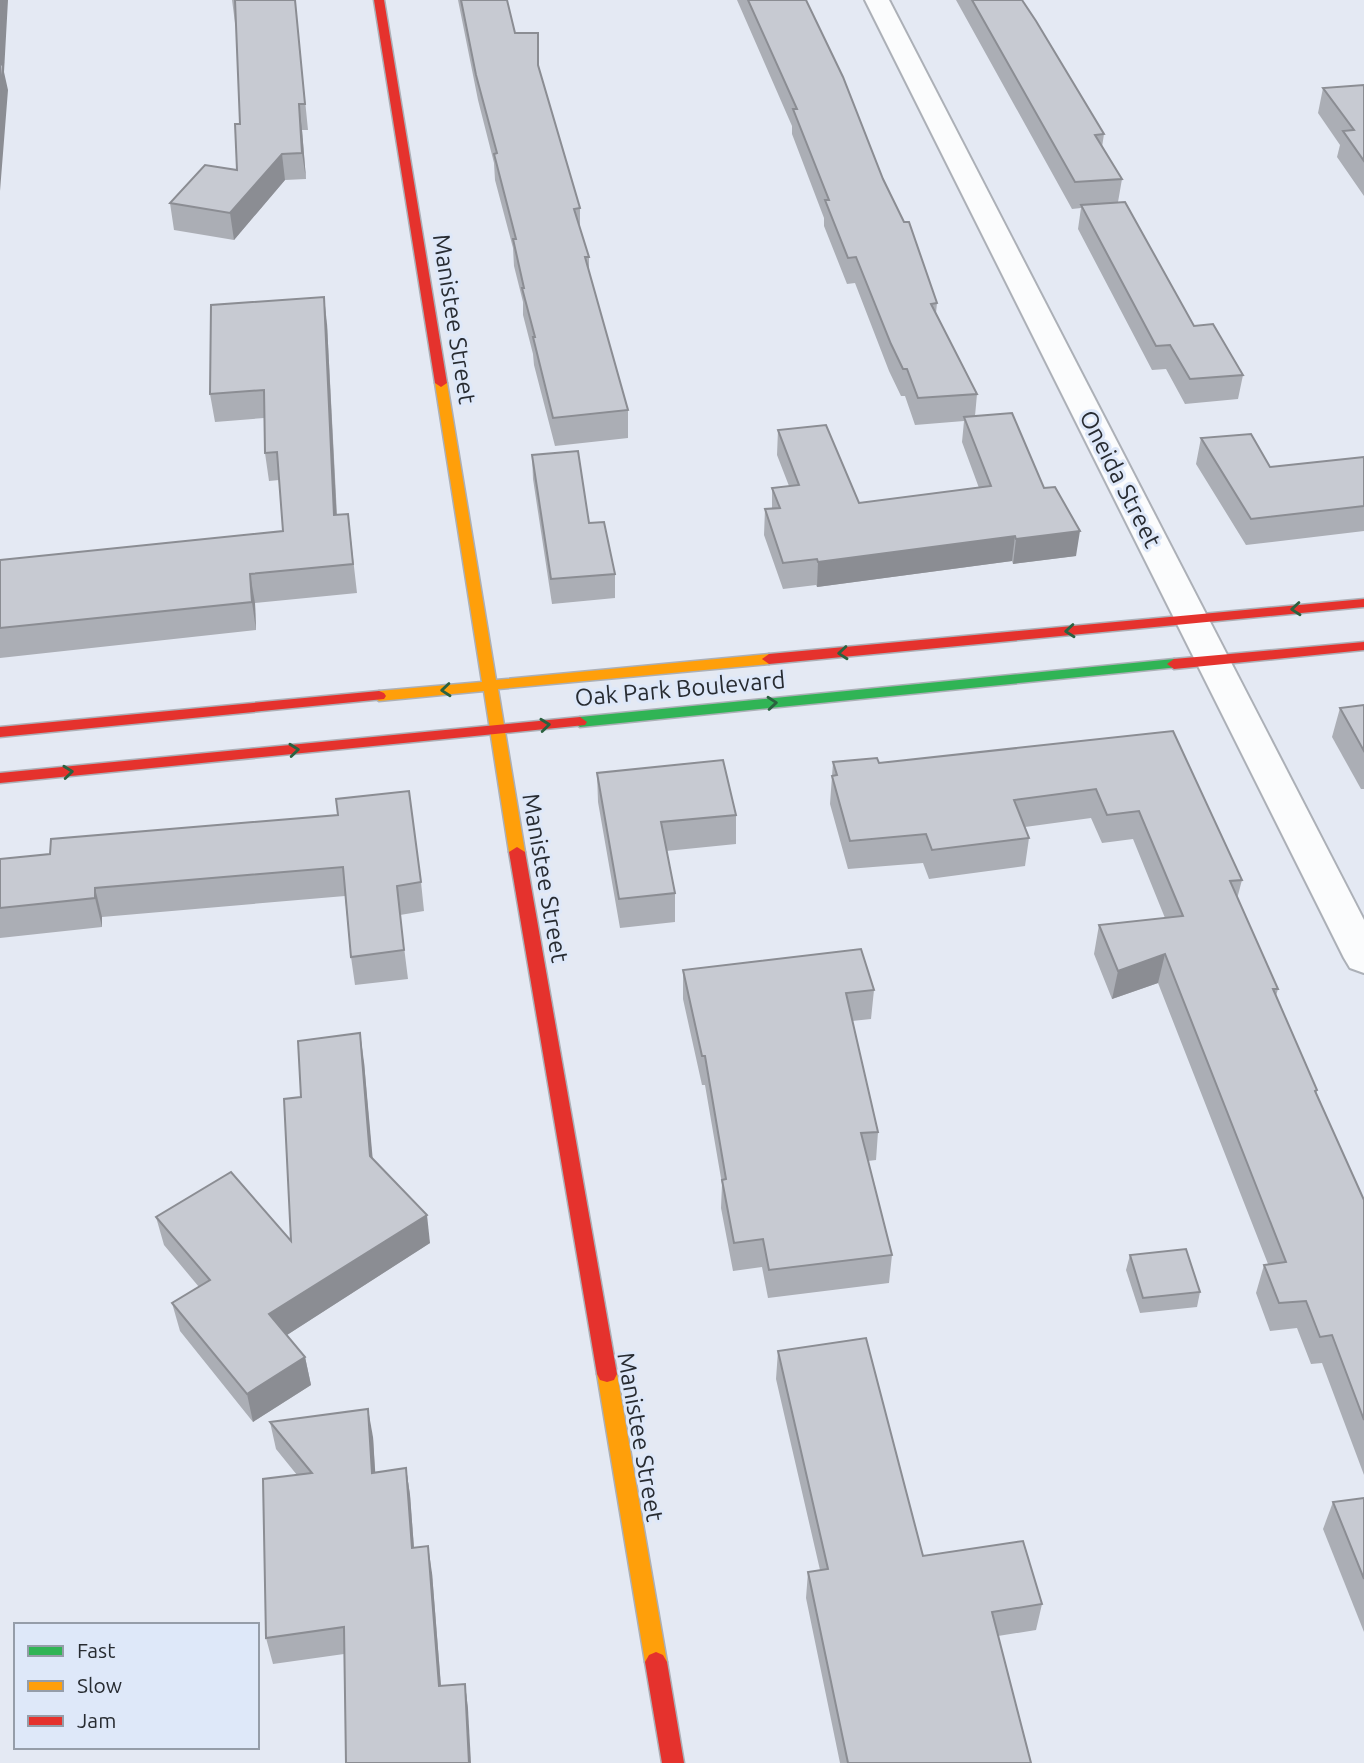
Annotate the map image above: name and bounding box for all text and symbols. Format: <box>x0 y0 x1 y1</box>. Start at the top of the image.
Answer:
street label: Manistee Street <box>428 232 481 406</box>
street label: Oneida Street <box>1074 406 1167 552</box>
one-way arrow <box>1290 601 1301 616</box>
one-way arrow <box>1064 623 1075 638</box>
one-way arrow <box>837 645 848 660</box>
street label: Oak Park Boulevard <box>573 666 786 711</box>
one-way arrow <box>440 682 451 697</box>
one-way arrow <box>766 696 777 711</box>
one-way arrow <box>539 717 551 732</box>
one-way arrow <box>289 742 300 757</box>
one-way arrow <box>62 764 74 779</box>
street label: Manistee Street <box>517 791 574 965</box>
street label: Manistee Street <box>612 1350 669 1524</box>
legend <box>14 1623 259 1749</box>
text: Fast <box>77 1638 115 1662</box>
text: Slow <box>77 1673 122 1697</box>
text: Jam <box>77 1708 116 1732</box>

